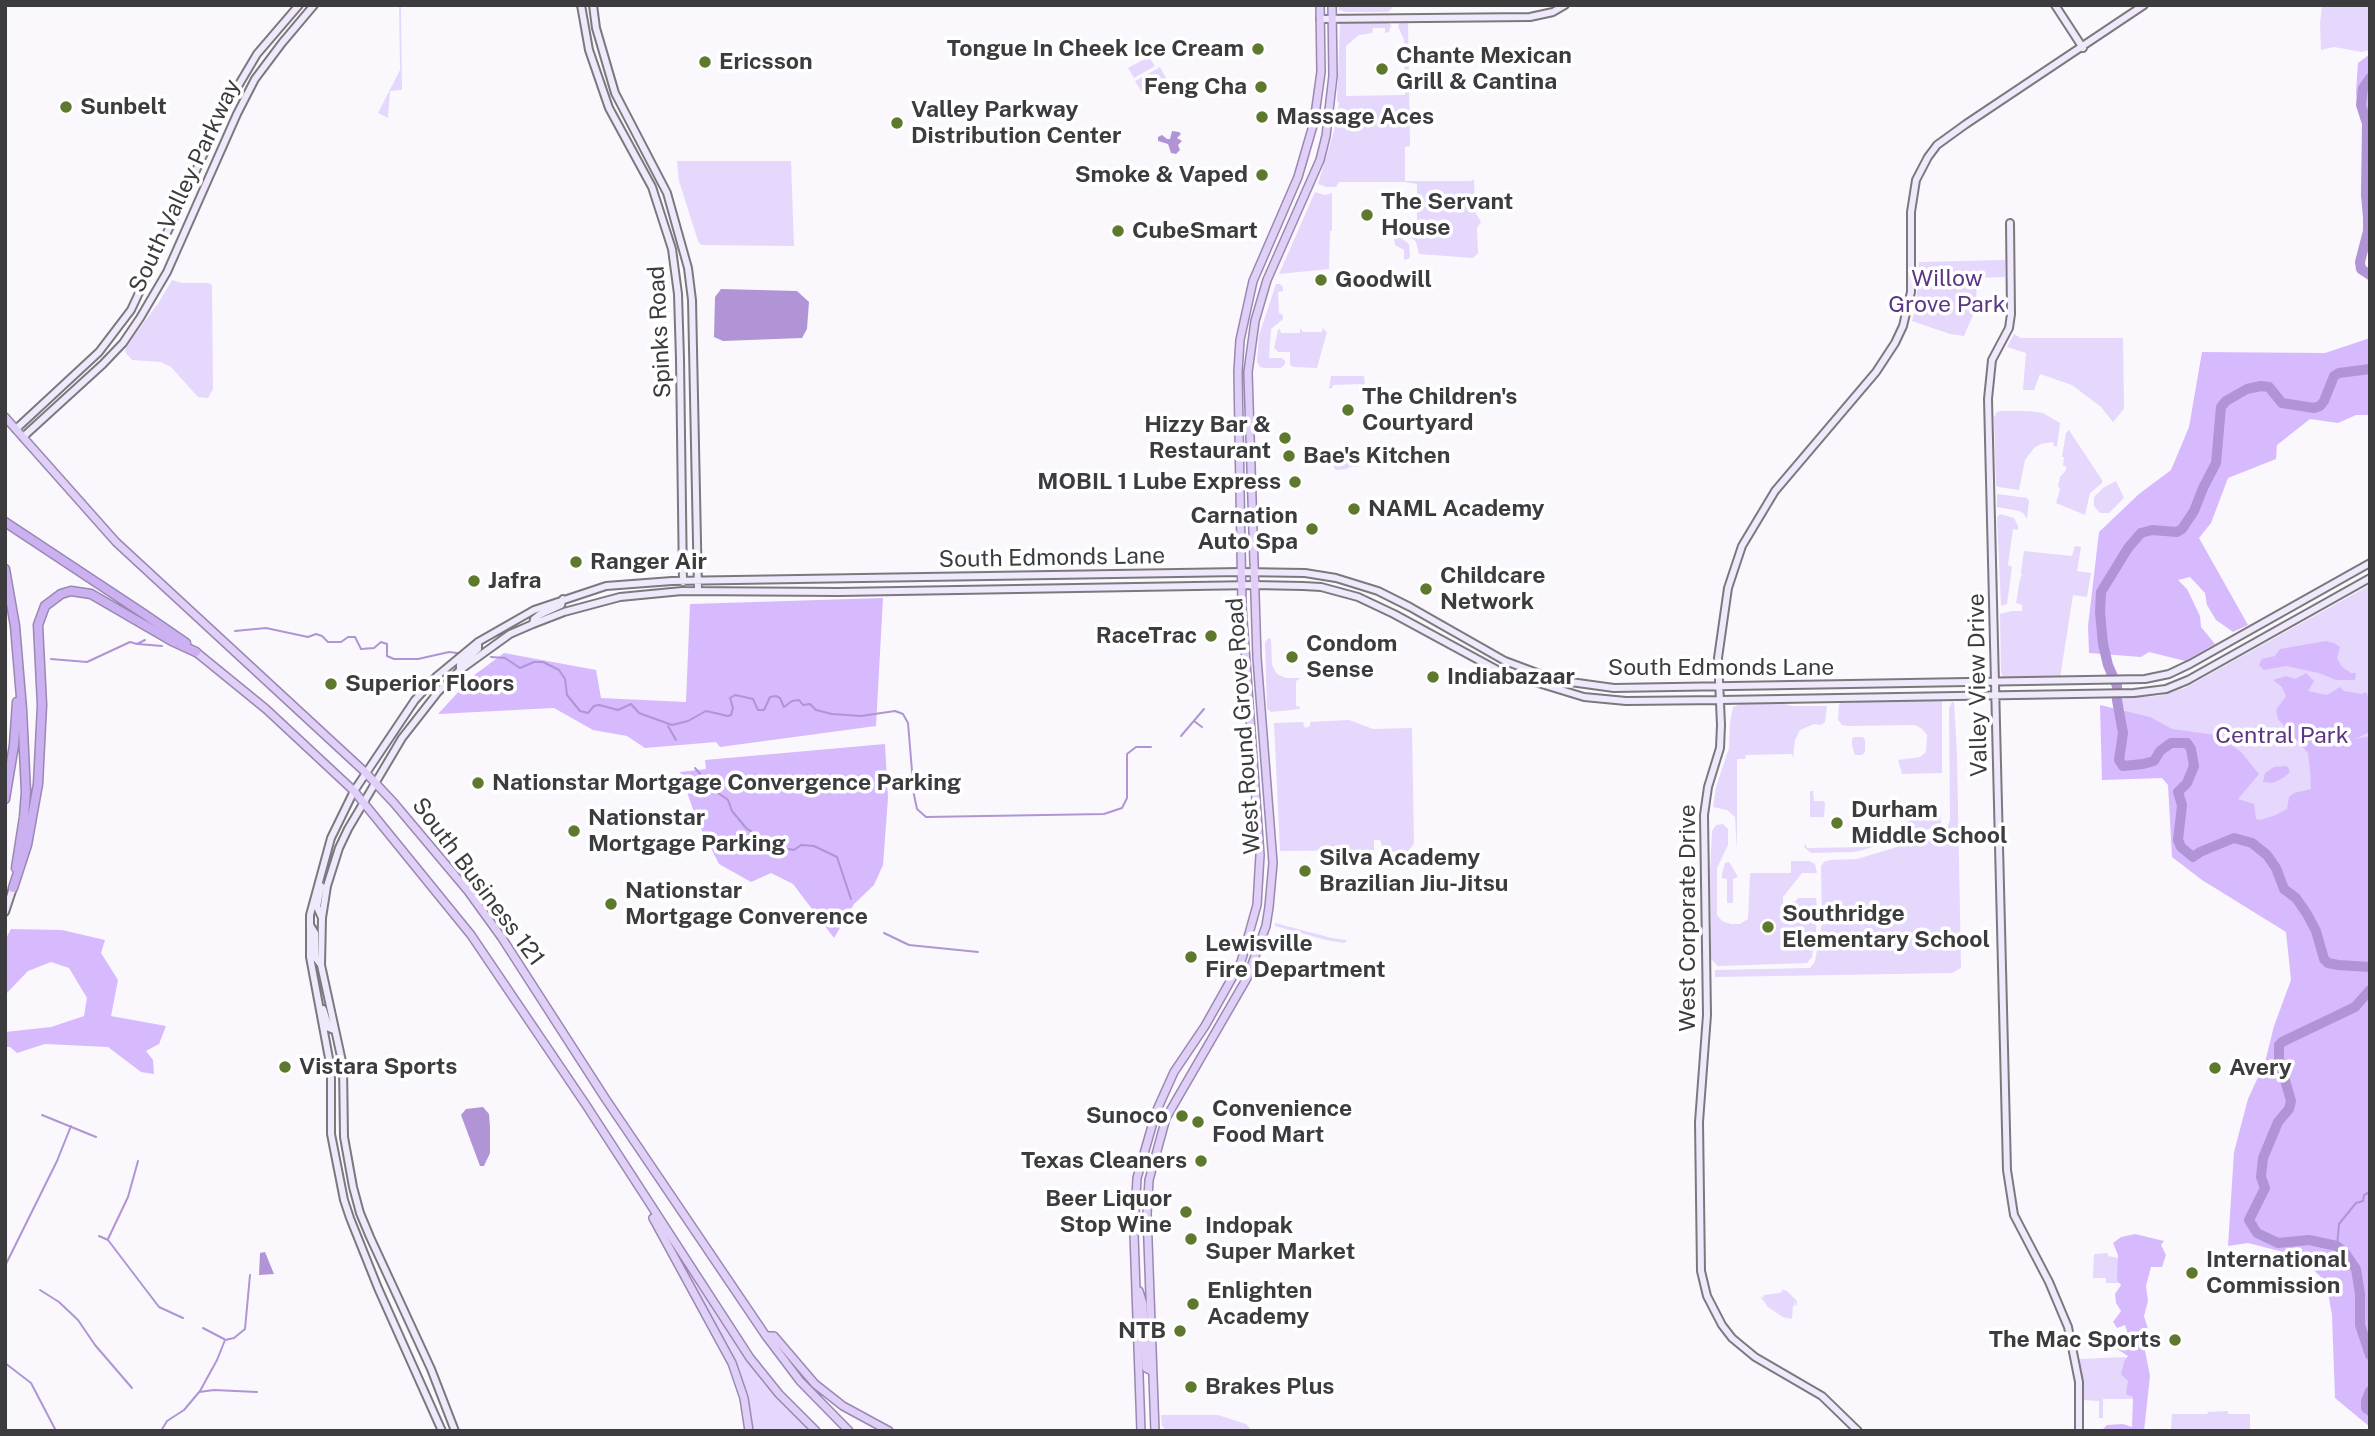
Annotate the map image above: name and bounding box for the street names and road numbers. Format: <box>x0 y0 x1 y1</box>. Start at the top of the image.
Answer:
street label: South Valley Parkway <box>123 75 247 297</box>
street label: Spinks Road <box>643 265 677 399</box>
street label: South Edmonds Lane <box>938 542 1166 574</box>
street label: Valley View Drive <box>1963 593 1993 777</box>
street label: West Round Grove Road <box>1221 597 1267 855</box>
street label: South Edmonds Lane <box>1608 654 1834 682</box>
street label: South Business 121 <box>406 793 550 971</box>
street label: West Corporate Drive <box>1674 804 1702 1032</box>

